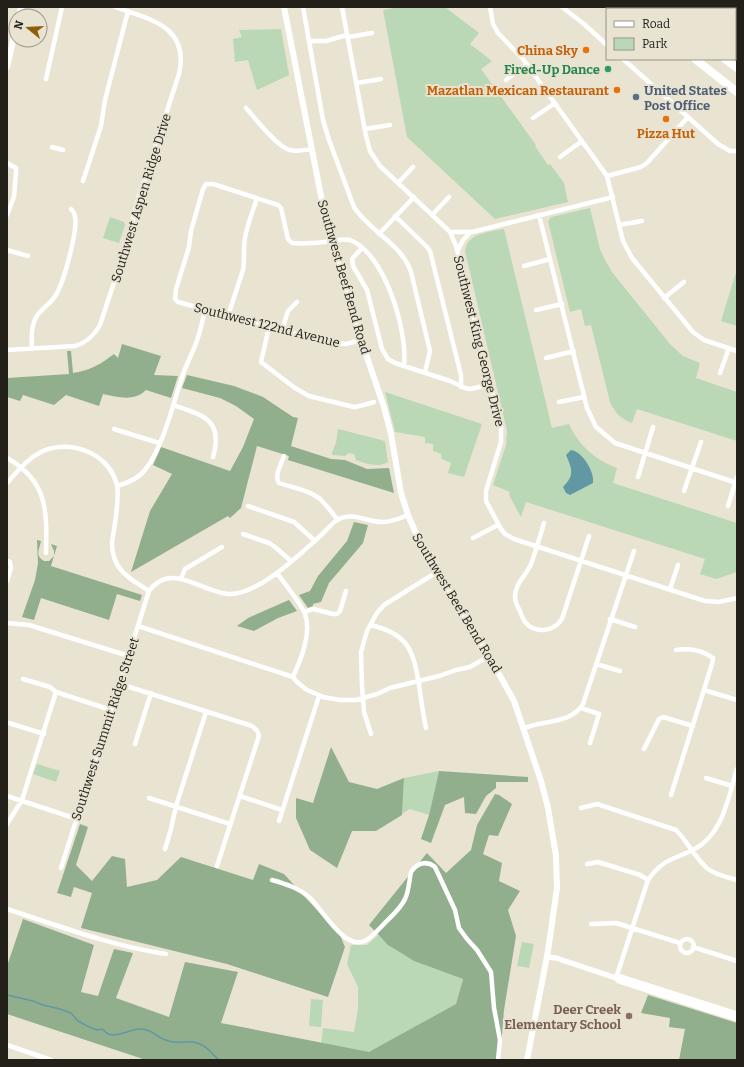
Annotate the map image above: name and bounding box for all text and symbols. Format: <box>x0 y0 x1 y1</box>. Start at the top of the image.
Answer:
north arrow <box>8 8 48 48</box>
legend <box>606 8 736 60</box>
text: Road <box>642 17 670 31</box>
text: N <box>11 19 27 31</box>
text: Park <box>642 37 668 51</box>
place label: China Sky <box>517 43 579 58</box>
marker: China Sky <box>581 45 591 55</box>
place label: Fired-Up Dance <box>504 62 600 77</box>
marker: Fired-Up Dance <box>603 64 613 74</box>
place label: Mazatlan Mexican Restaurant <box>427 83 609 98</box>
place label: United States Post Office <box>644 83 727 113</box>
marker: Mazatlan Mexican Restaurant <box>612 85 622 95</box>
marker: United States Post Office <box>631 92 641 102</box>
street label: Southwest Aspen Ridge Drive <box>108 112 174 284</box>
marker: Pizza Hut <box>661 114 671 124</box>
place label: Pizza Hut <box>637 126 695 141</box>
street label: Southwest Beef Bend Road <box>315 198 373 356</box>
street label: Southwest King George Drive <box>450 254 508 428</box>
street label: Southwest 122nd Avenue <box>192 300 342 350</box>
street label: Southwest Beef Bend Road <box>409 530 505 676</box>
street label: Southwest Summit Ridge Street <box>68 635 142 822</box>
place label: Deer Creek Elementary School <box>504 1002 621 1032</box>
marker: Deer Creek Elementary School <box>624 1011 634 1021</box>

